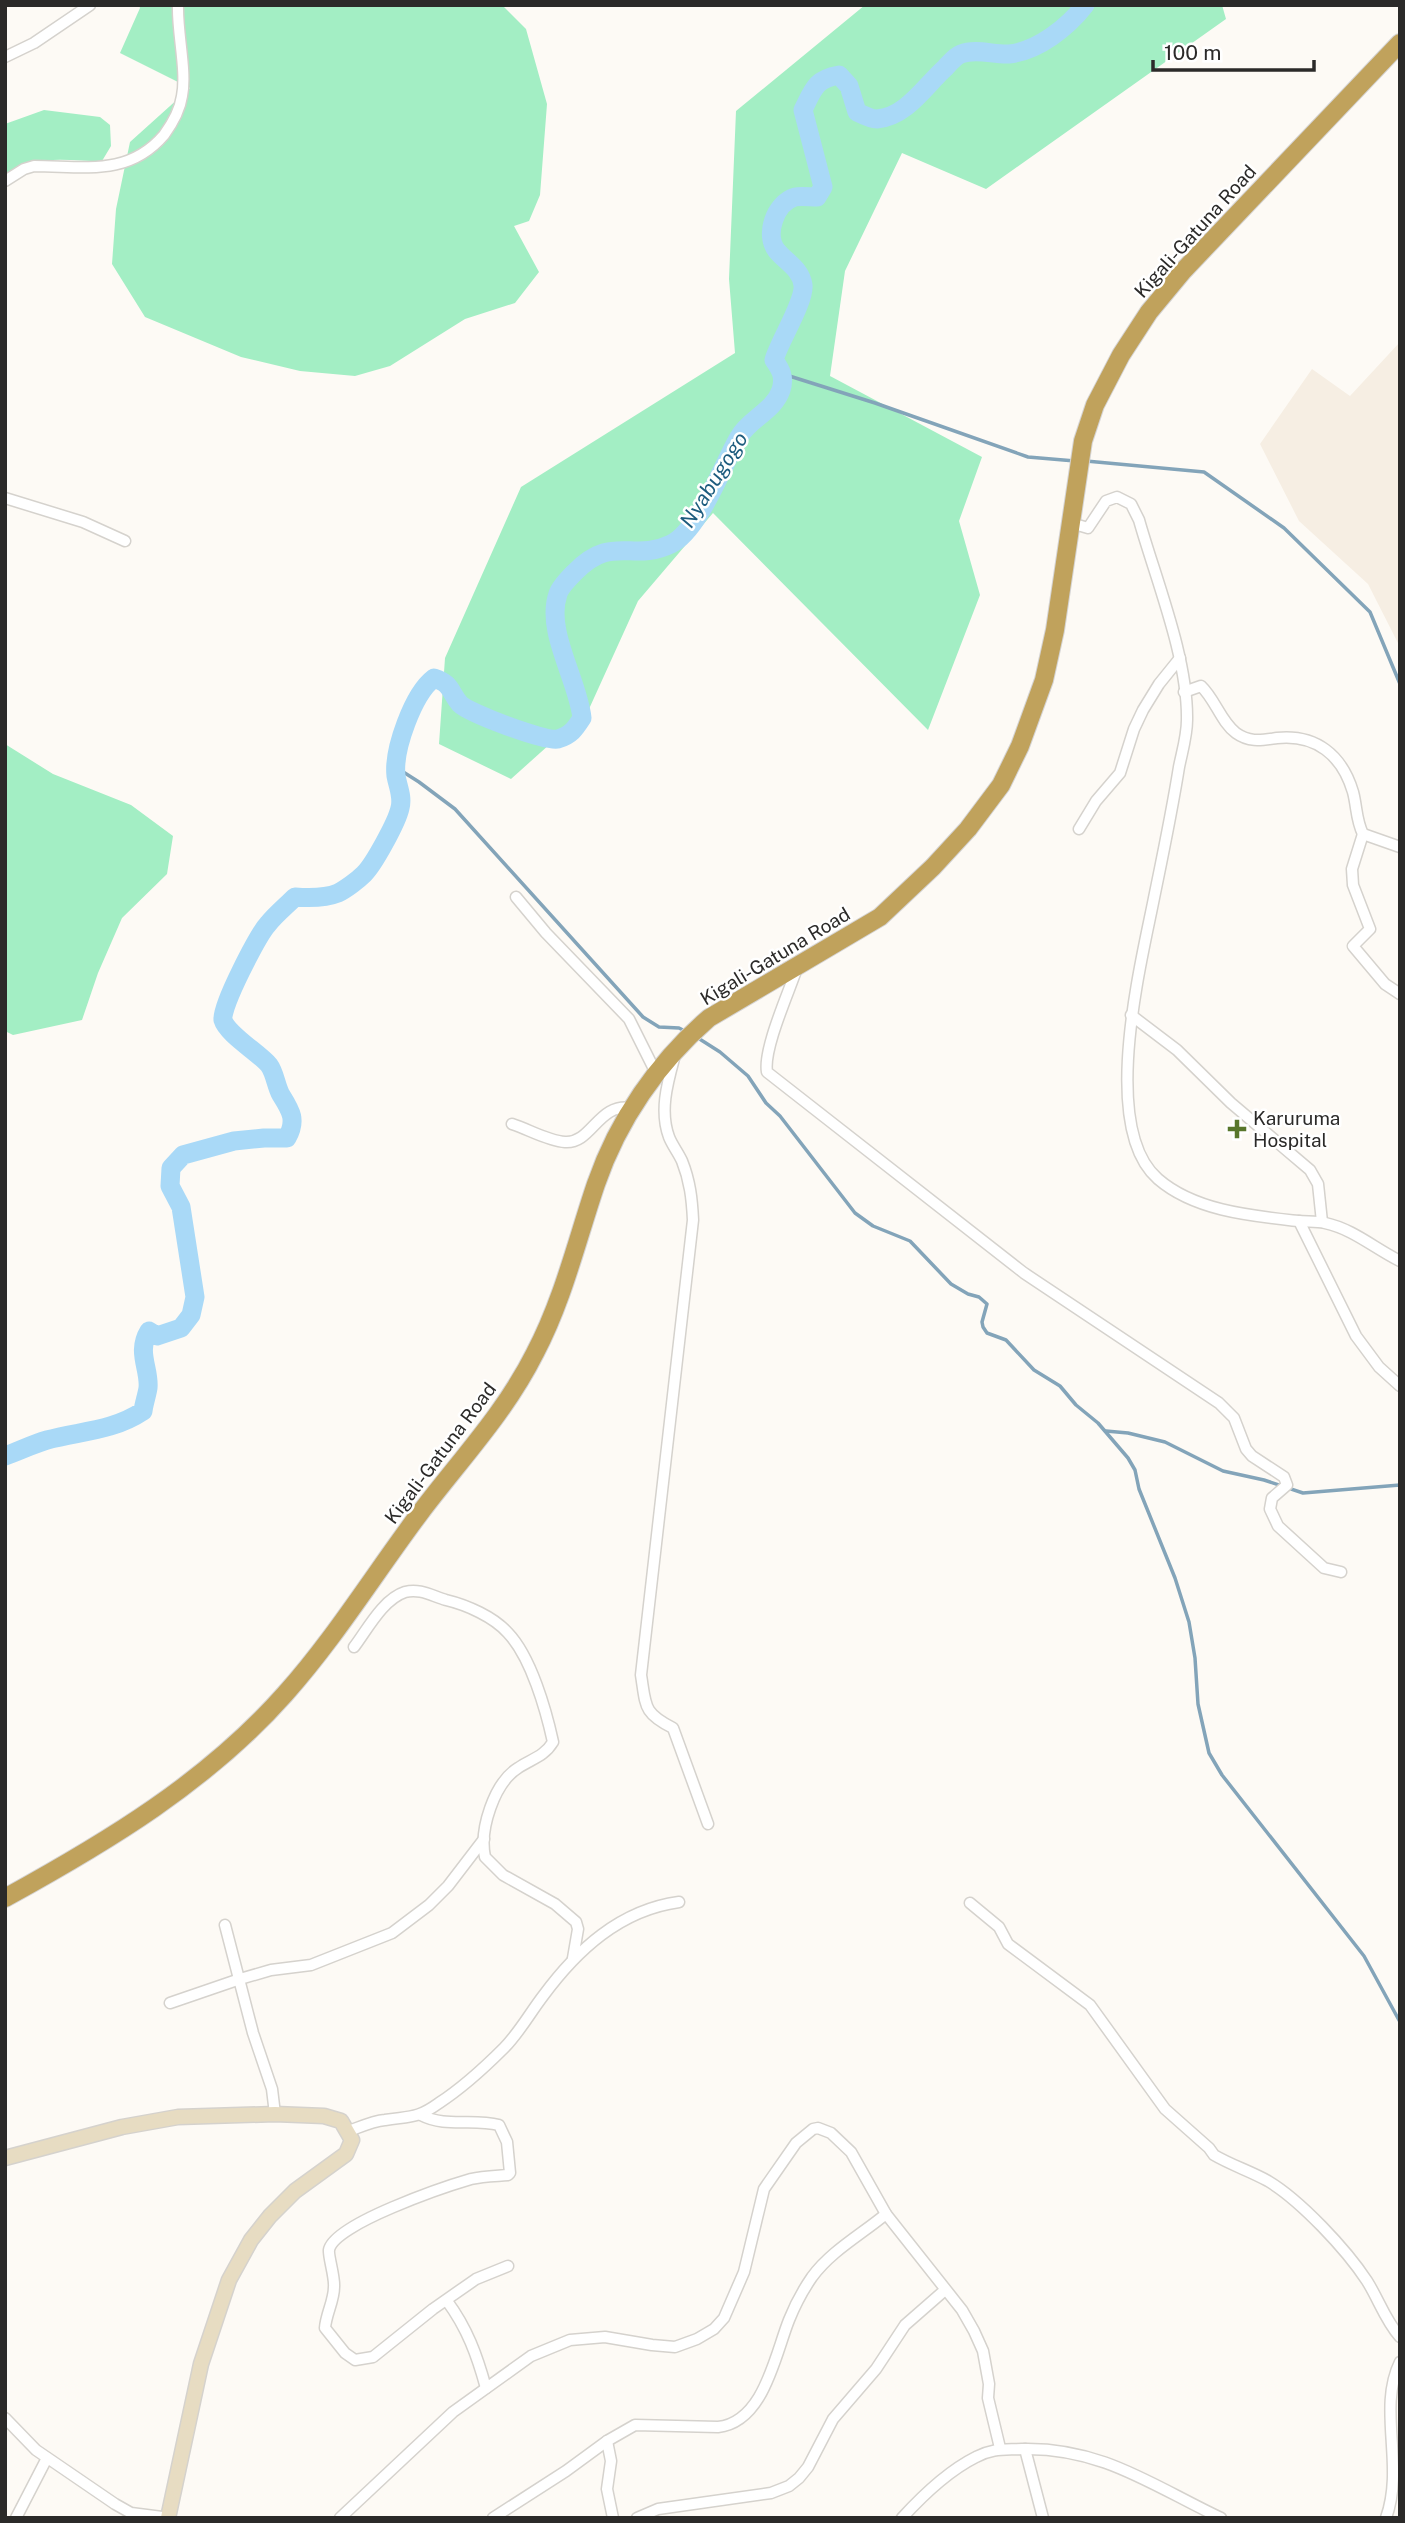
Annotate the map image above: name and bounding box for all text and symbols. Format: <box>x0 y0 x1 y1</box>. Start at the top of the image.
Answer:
scale bar <box>1153 28 1314 72</box>
text: 100 m <box>1164 40 1221 65</box>
street label: Kigali-Gatuna Road <box>1130 160 1260 302</box>
water label: Nyabugogo <box>674 427 753 532</box>
street label: Kigali-Gatuna Road <box>696 903 854 1009</box>
place label: Karuruma Hospital <box>1253 1107 1340 1151</box>
marker: Karuruma Hospital <box>1227 1119 1247 1139</box>
street label: Kigali-Gatuna Road <box>380 1378 500 1528</box>

